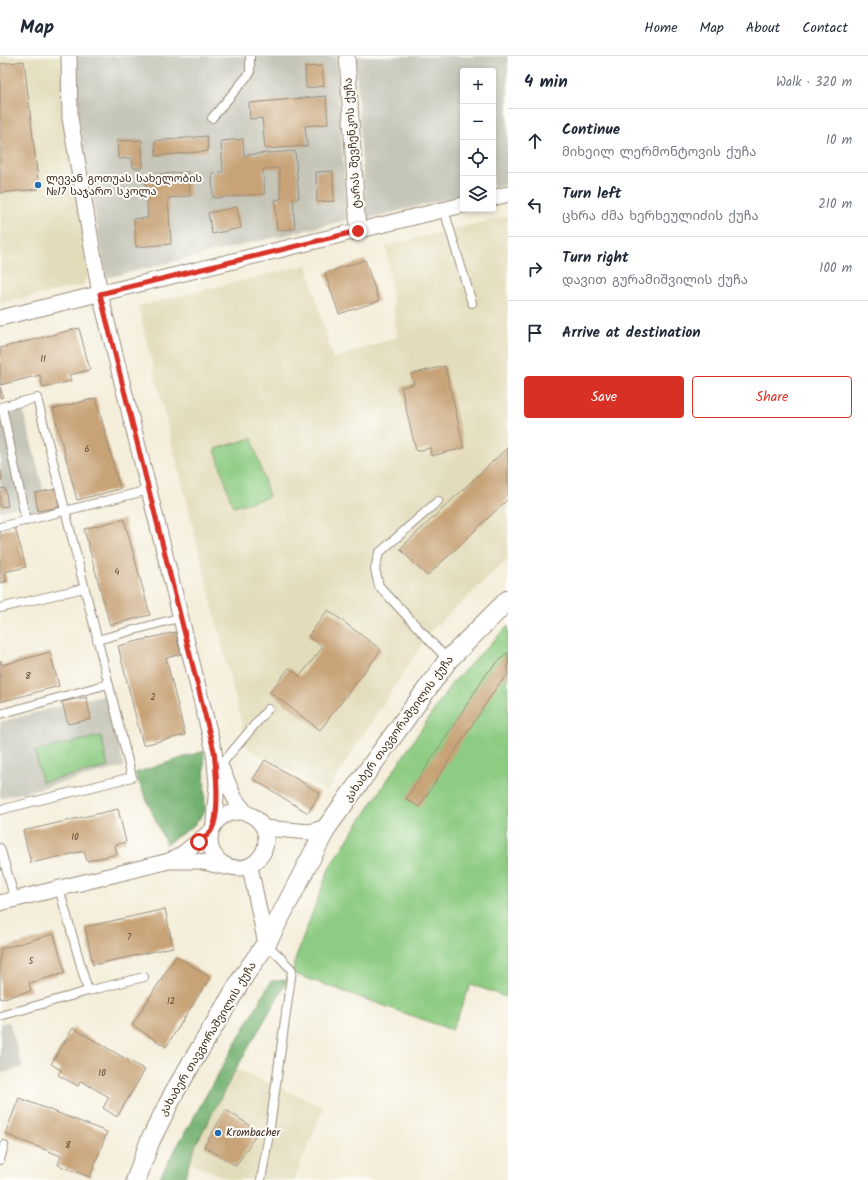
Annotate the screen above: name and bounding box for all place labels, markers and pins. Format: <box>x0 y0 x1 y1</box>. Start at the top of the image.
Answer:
place label: ლევან გოთუას სახელობის №17 საჯარო სკოლა <box>46 170 203 201</box>
marker: ლევან გოთუას სახელობის №17 საჯარო სკოლა <box>33 180 43 190</box>
place label: Krombacher <box>226 1124 282 1142</box>
marker: Krombacher <box>213 1128 223 1138</box>

